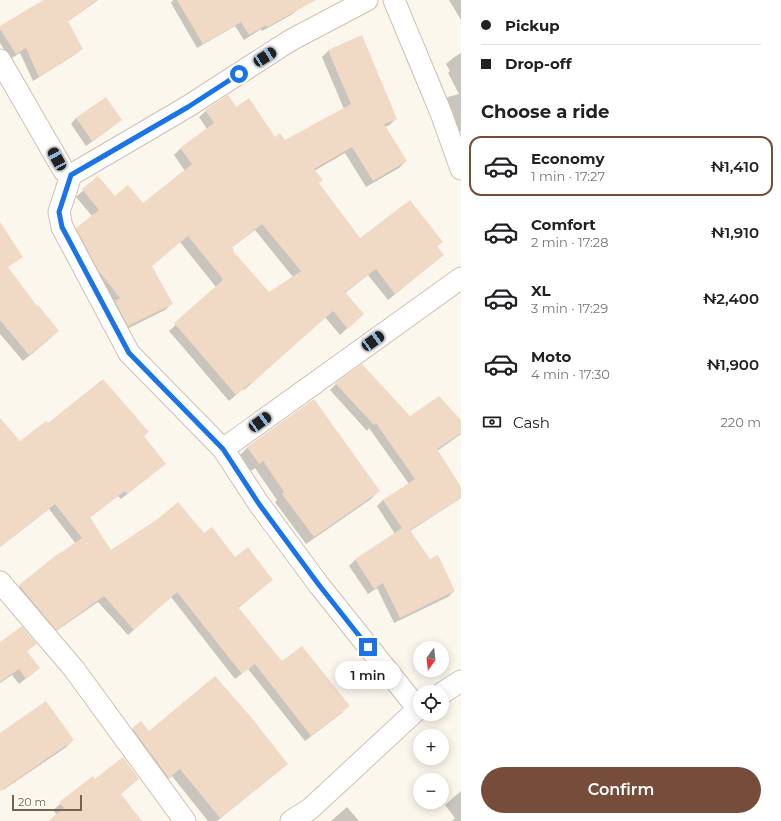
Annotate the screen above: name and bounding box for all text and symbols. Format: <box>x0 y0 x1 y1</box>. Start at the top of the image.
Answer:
text: Pickup <box>505 16 560 35</box>
car <box>252 45 278 69</box>
text: Drop-off <box>505 54 572 73</box>
route start <box>230 65 248 83</box>
text: Choose a ride <box>481 101 609 123</box>
car <box>46 146 68 172</box>
icon: car <box>483 148 519 184</box>
text: Economy <box>531 149 604 168</box>
text: ₦1,410 <box>711 157 759 176</box>
text: 1 min · 17:27 <box>531 168 605 184</box>
icon: car <box>483 214 519 250</box>
text: Comfort <box>531 215 596 234</box>
text: ₦1,910 <box>711 223 759 242</box>
text: 2 min · 17:28 <box>531 234 608 250</box>
icon: car <box>483 280 519 316</box>
text: XL <box>531 281 550 300</box>
text: ₦2,400 <box>703 289 759 308</box>
text: 3 min · 17:29 <box>531 300 608 316</box>
car <box>360 329 386 353</box>
icon: car <box>483 346 519 382</box>
text: Moto <box>531 347 571 366</box>
text: ₦1,900 <box>707 355 759 374</box>
text: 4 min · 17:30 <box>531 366 610 382</box>
car <box>247 410 273 434</box>
icon: cash <box>481 411 503 433</box>
text: Cash <box>513 413 550 432</box>
text: 220 m <box>720 414 761 430</box>
route end <box>359 638 377 656</box>
north arrow <box>413 641 449 677</box>
map controls <box>413 641 449 809</box>
callout: 1 min <box>335 661 401 689</box>
text: 1 min <box>351 667 385 683</box>
button: locate <box>413 685 449 721</box>
button: + <box>413 729 449 765</box>
button: Confirm <box>481 767 761 813</box>
button: − <box>413 773 449 809</box>
scale bar <box>12 793 82 812</box>
text: 20 m <box>18 795 46 809</box>

